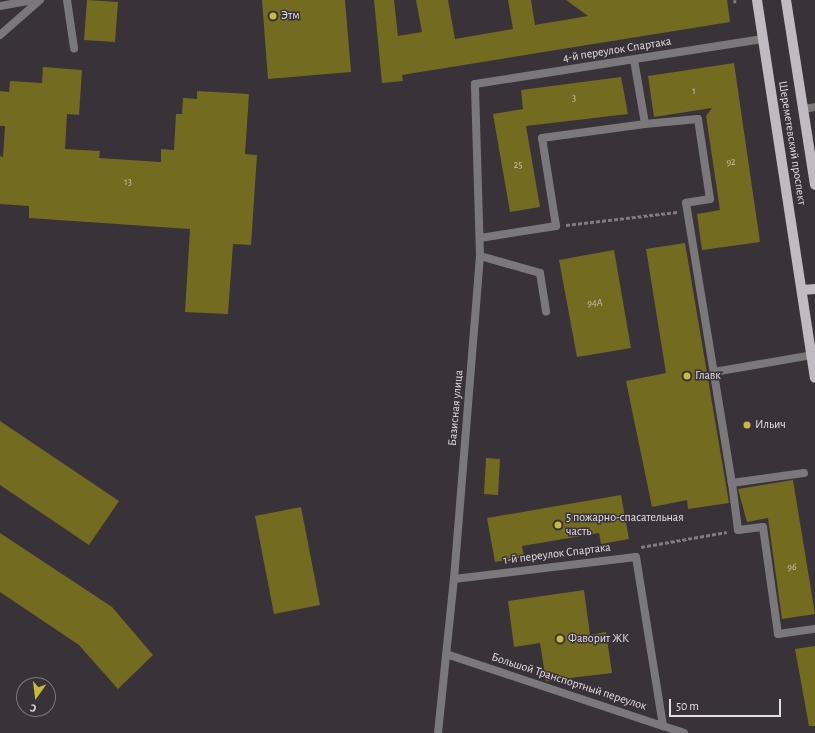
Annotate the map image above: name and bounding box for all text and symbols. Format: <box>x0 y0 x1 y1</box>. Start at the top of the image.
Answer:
place label: Этм <box>281 9 300 23</box>
marker: Этм <box>268 11 278 21</box>
street label: 4-й переулок Спартака <box>562 34 672 66</box>
street label: Шереметевский проспект <box>775 80 809 206</box>
house number: 1 <box>692 86 696 98</box>
house number: 3 <box>572 93 576 105</box>
house number: 92 <box>726 157 736 169</box>
house number: 25 <box>514 160 522 172</box>
house number: 13 <box>124 177 132 189</box>
house number: 94А <box>587 298 603 310</box>
place label: Главк <box>695 369 721 383</box>
street label: Базисная улица <box>446 370 466 446</box>
marker: Главк <box>682 371 692 381</box>
place label: Ильич <box>755 418 786 432</box>
marker: Ильич <box>742 420 752 430</box>
place label: 5 пожарно-спасательная часть <box>566 511 684 539</box>
marker: 5 пожарно-спасательная часть <box>553 520 563 530</box>
street label: 1-й переулок Спартака <box>503 540 611 568</box>
house number: 96 <box>787 562 797 574</box>
place label: Фаворит ЖК <box>568 632 629 646</box>
marker: Фаворит ЖК <box>555 634 565 644</box>
street label: Большой Транспортный переулок <box>490 650 648 714</box>
north arrow <box>16 677 56 717</box>
scale bar <box>671 691 783 717</box>
text: 50 m <box>676 700 699 712</box>
text: С <box>29 702 38 714</box>

